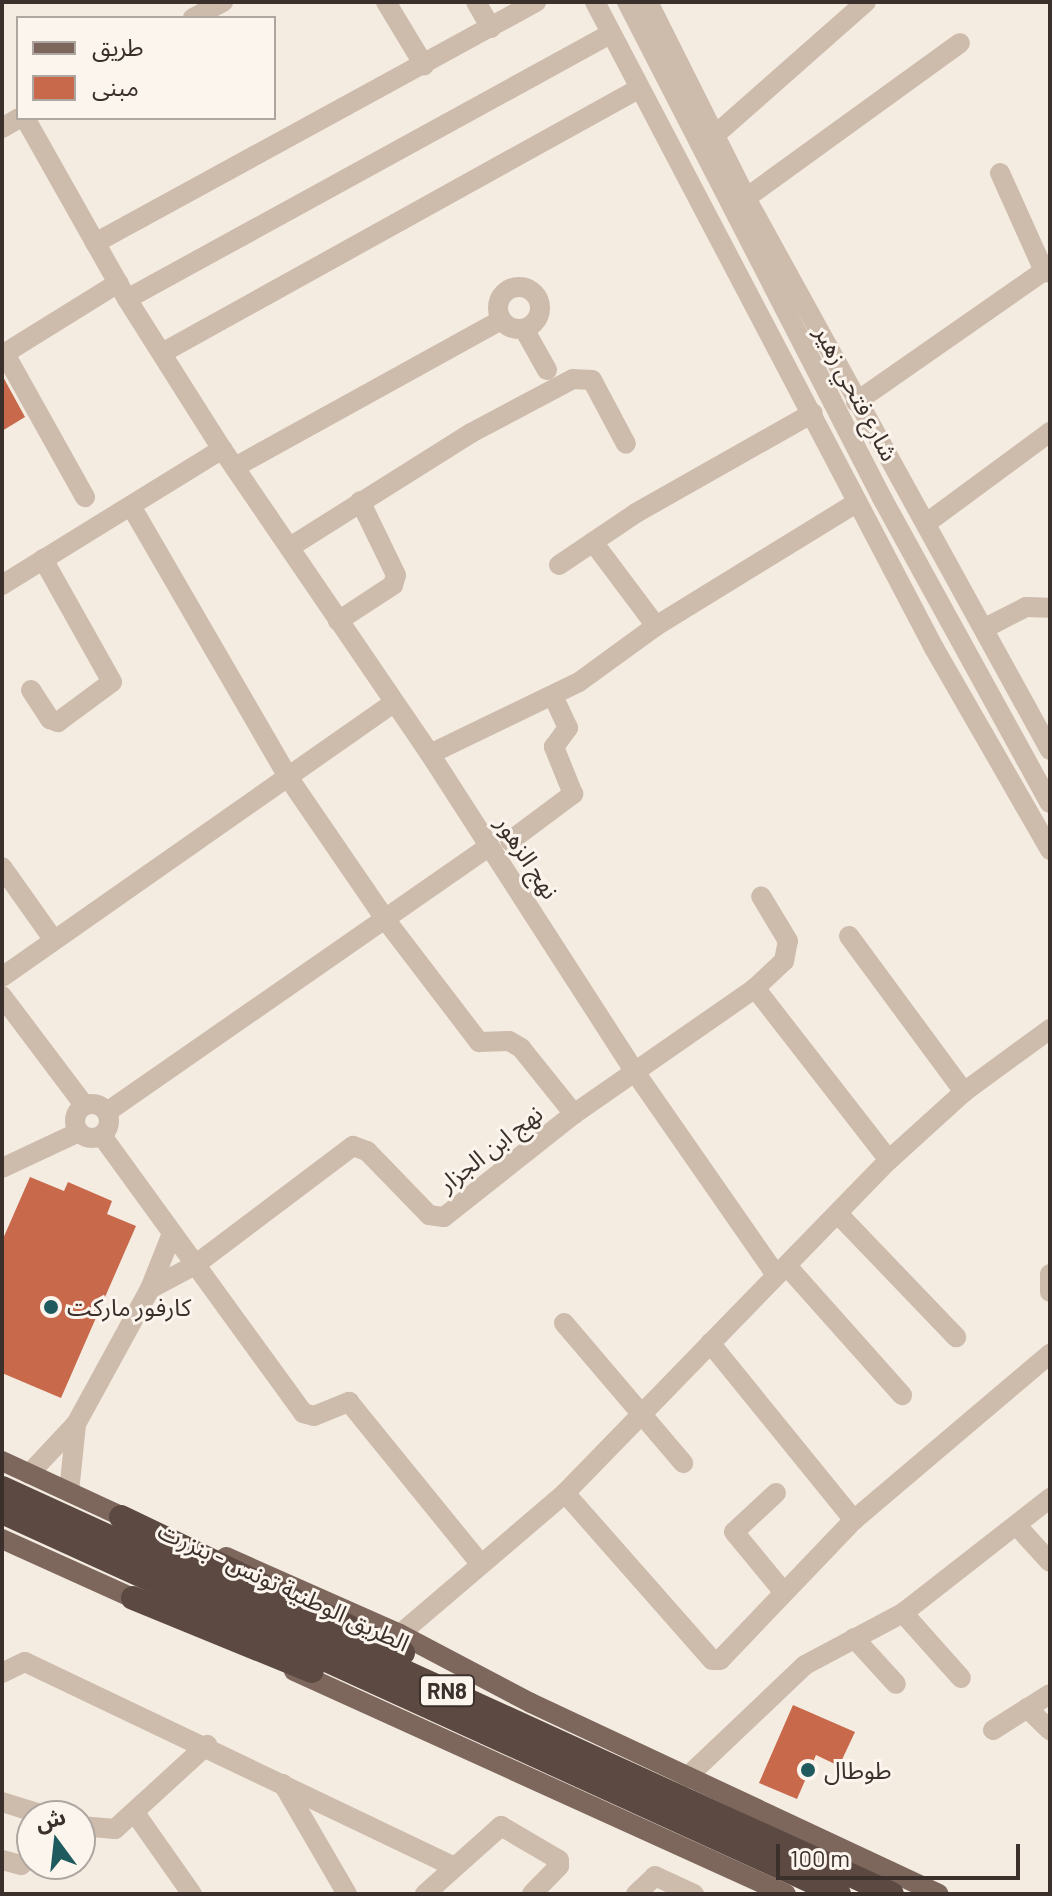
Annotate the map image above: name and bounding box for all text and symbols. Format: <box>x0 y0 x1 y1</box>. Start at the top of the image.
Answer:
legend <box>16 16 276 120</box>
text: طريق <box>92 32 144 61</box>
text: مبنى <box>92 72 139 101</box>
street label: شارع فتحي زهير <box>809 320 905 466</box>
street label: نهج الزهور <box>490 810 566 904</box>
street label: نهج ابن الجزار <box>432 1098 548 1198</box>
place label: كارفور ماركت <box>67 1293 191 1321</box>
marker: كارفور ماركت <box>42 1298 60 1316</box>
street label: الطريق الوطنية تونس - بنزرت <box>154 1515 414 1657</box>
road number: RN8 <box>417 1673 477 1709</box>
place label: طوطال <box>824 1756 891 1784</box>
marker: طوطال <box>799 1761 817 1779</box>
north arrow <box>16 1800 96 1880</box>
text: ش <box>32 1802 68 1835</box>
scale bar <box>780 1828 1024 1878</box>
text: 100 m <box>790 1843 850 1872</box>

